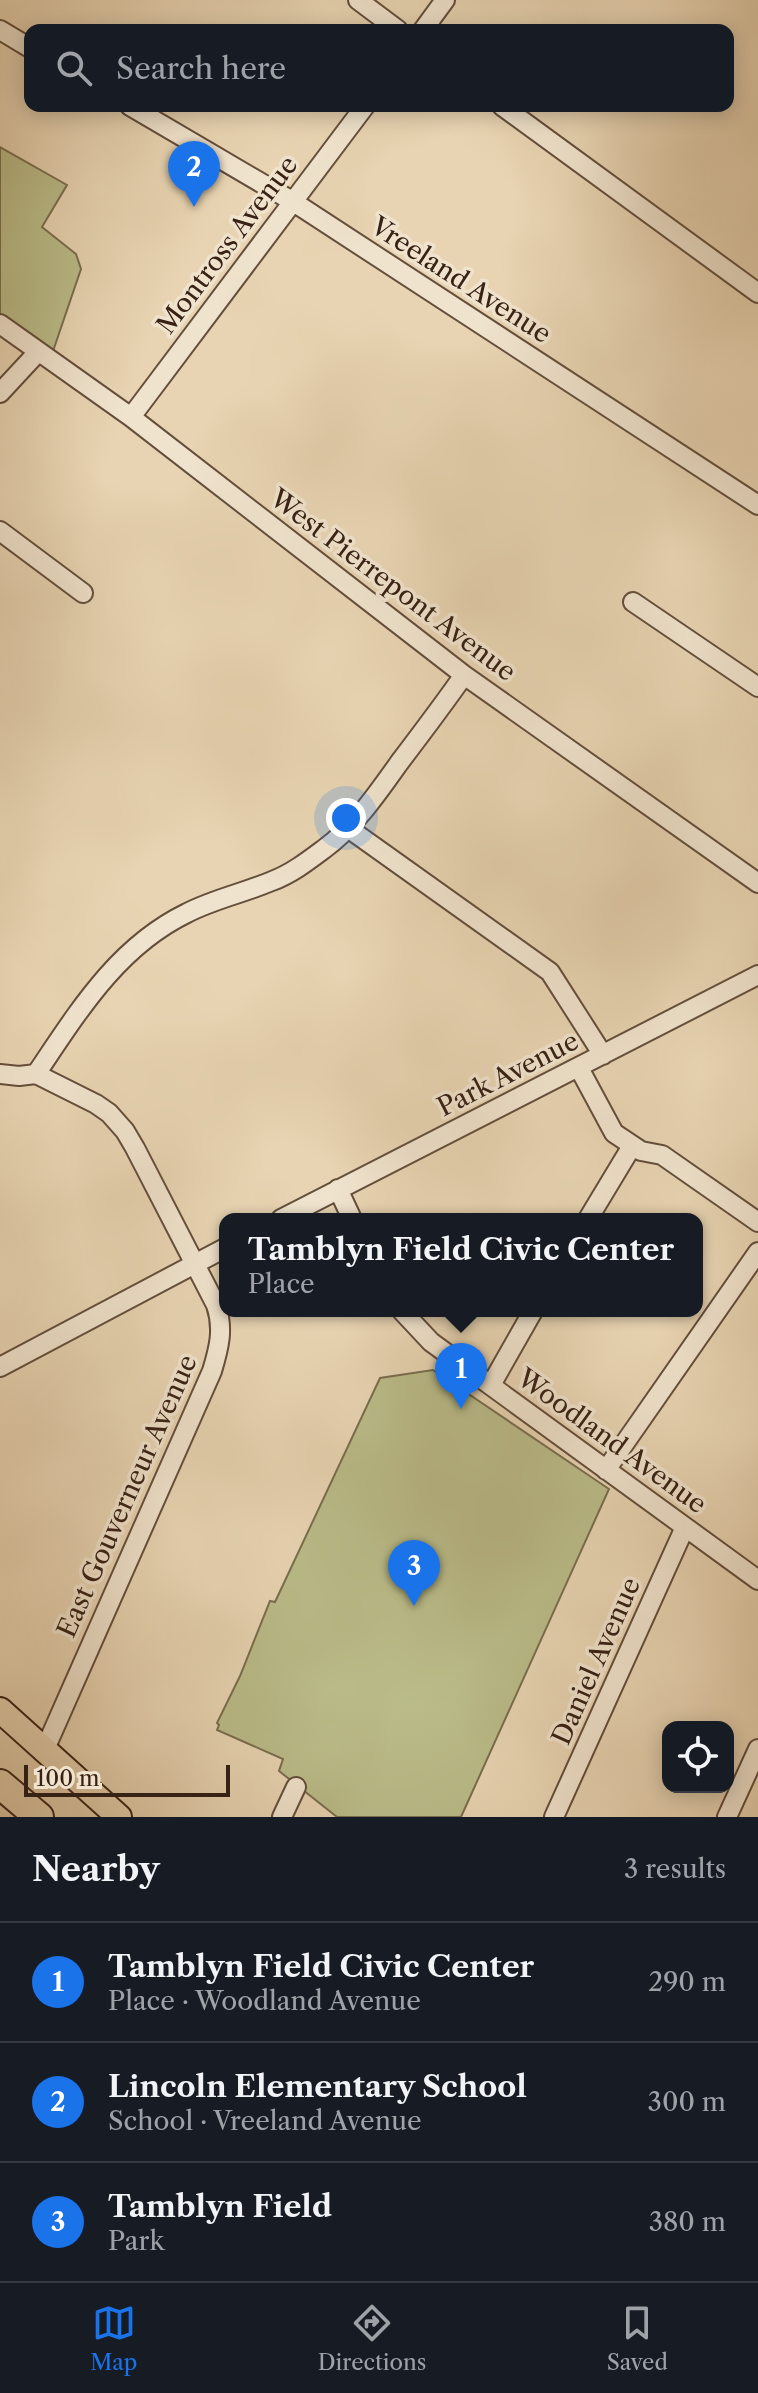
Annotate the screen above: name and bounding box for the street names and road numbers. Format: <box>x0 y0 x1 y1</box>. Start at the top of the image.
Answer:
street label: Montross Avenue <box>150 150 304 340</box>
street label: Vreeland Avenue <box>364 209 557 350</box>
street label: West Pierrepont Avenue <box>263 481 522 688</box>
street label: Park Avenue <box>432 1025 584 1123</box>
street label: East Gouverneur Avenue <box>50 1350 204 1642</box>
street label: Woodland Avenue <box>510 1361 713 1520</box>
street label: Daniel Avenue <box>545 1572 647 1750</box>

